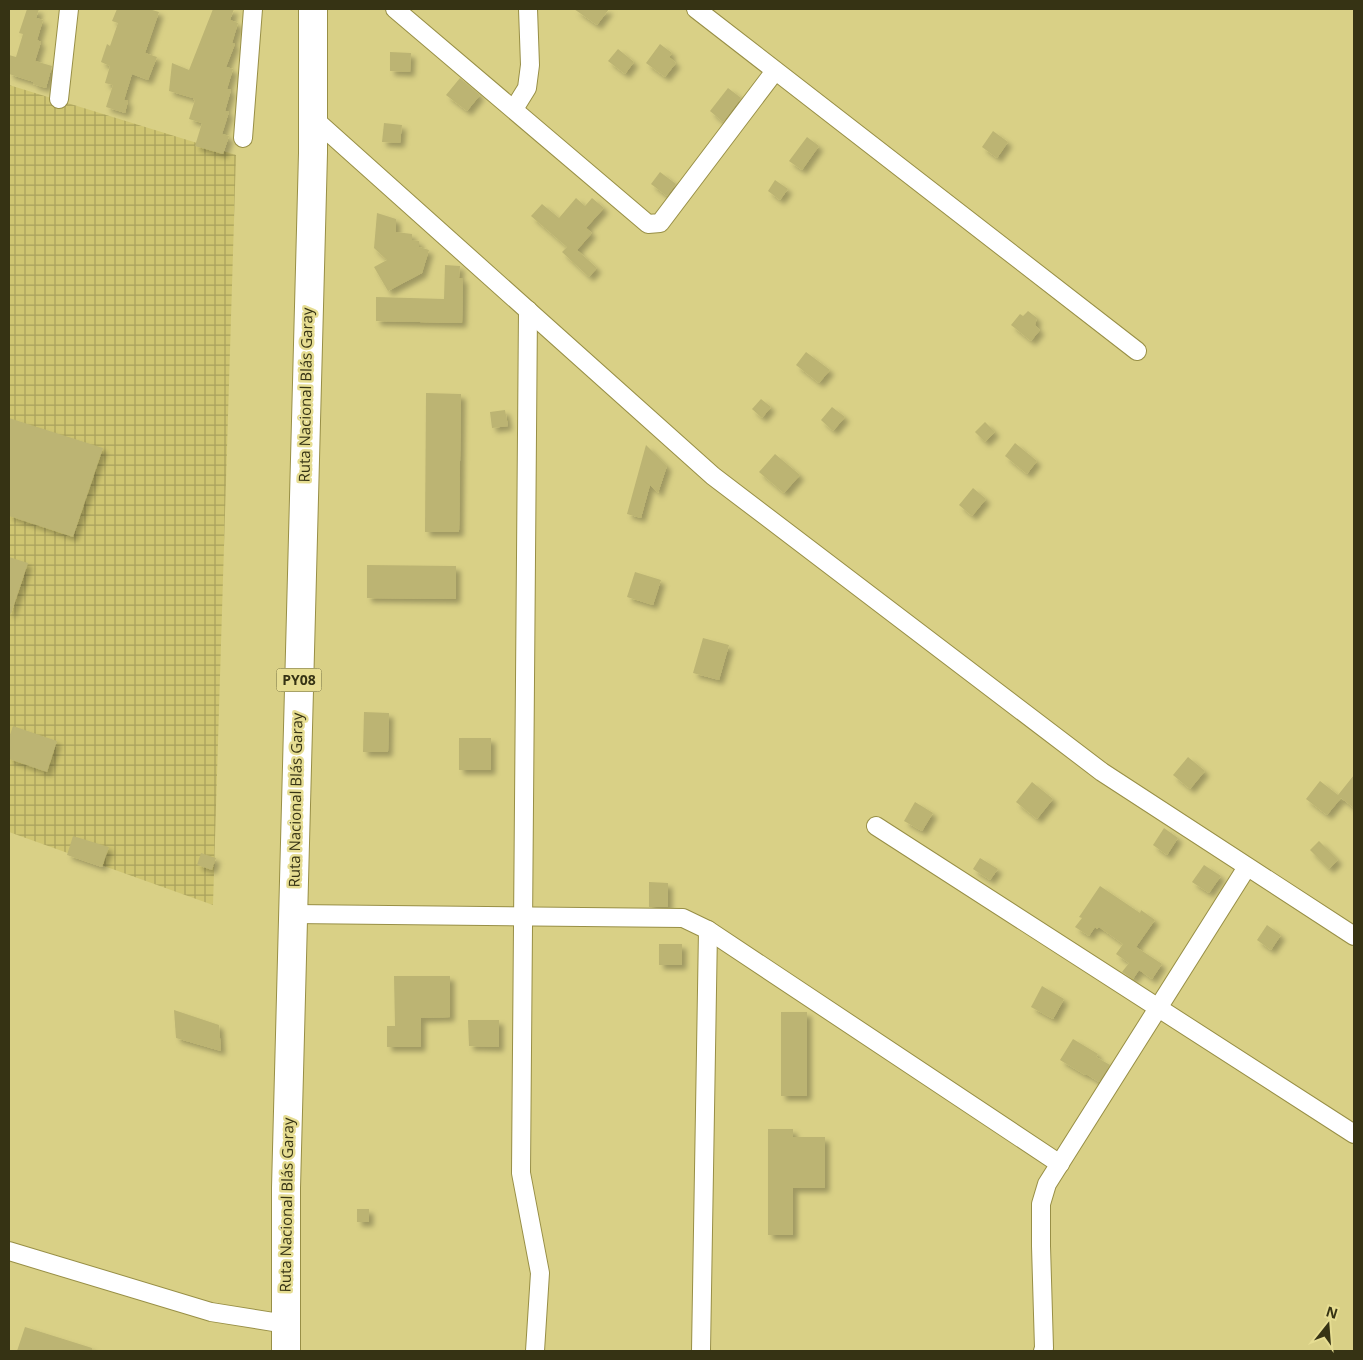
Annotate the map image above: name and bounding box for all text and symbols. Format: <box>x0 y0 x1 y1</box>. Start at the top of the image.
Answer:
street label: Ruta Nacional Blás Garay <box>293 307 317 483</box>
road number: PY08 <box>276 668 322 692</box>
street label: Ruta Nacional Blás Garay <box>283 712 307 888</box>
street label: Ruta Nacional Blás Garay <box>274 1117 298 1293</box>
north arrow <box>1303 1300 1353 1350</box>
text: N <box>1324 1301 1340 1323</box>

